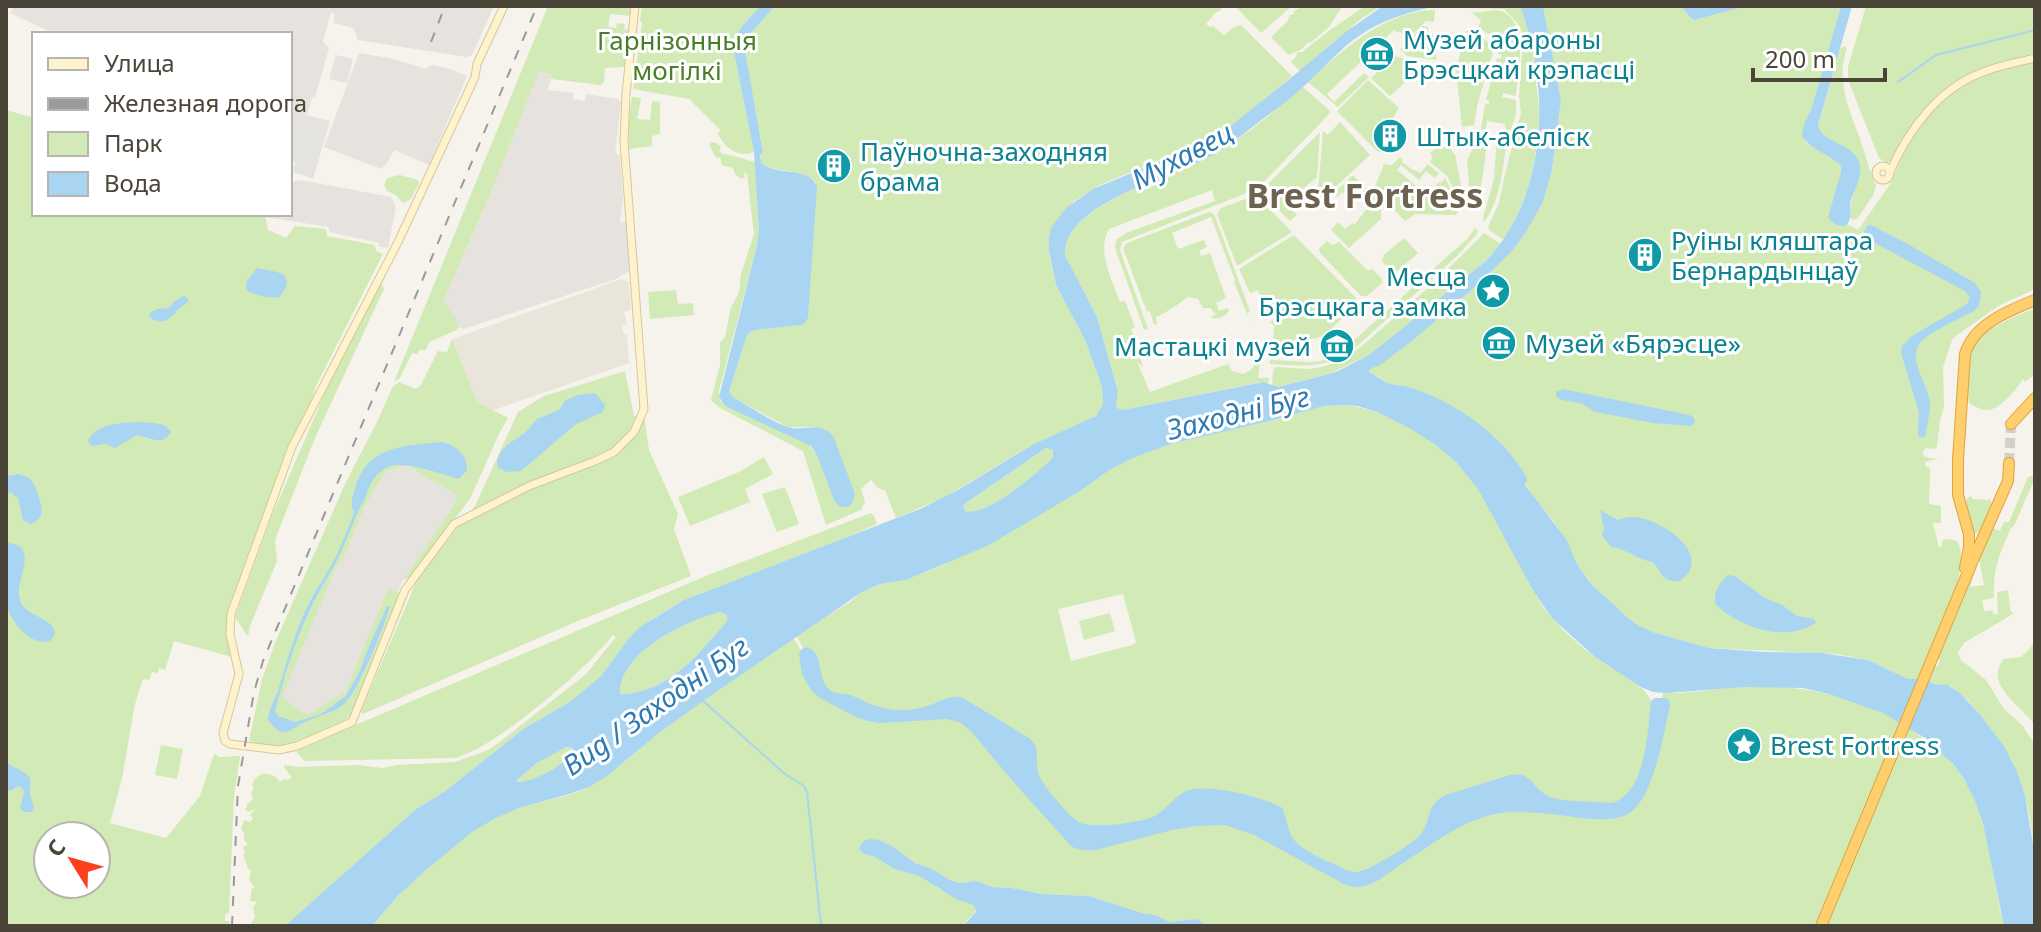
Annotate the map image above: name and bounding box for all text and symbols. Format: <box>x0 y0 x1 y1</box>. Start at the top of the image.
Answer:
place label: Музей абароны Брэсцкай крэпасці <box>1403 21 1635 87</box>
park label: Гарнізонныя могілкі <box>597 22 757 88</box>
legend <box>32 32 292 216</box>
scale bar <box>1753 32 1885 82</box>
museum icon: Музей абароны Брэсцкай крэпасці <box>1358 35 1396 73</box>
text: 200 m <box>1765 42 1835 75</box>
text: Улица <box>104 46 175 79</box>
text: Железная дорога <box>104 86 307 119</box>
water label: Мухавец <box>1124 112 1240 198</box>
building icon: Штык-абеліск <box>1371 117 1409 155</box>
place label: Штык-абеліск <box>1416 118 1590 154</box>
text: Парк <box>104 126 163 159</box>
place label: Паўночна-заходняя брама <box>860 133 1108 199</box>
building icon: Паўночна-заходняя брама <box>815 147 853 185</box>
text: Вода <box>104 166 162 199</box>
district label: Brest Fortress <box>1247 172 1483 218</box>
place label: Руіны кляштара Бернардынцаў <box>1671 222 1873 288</box>
building icon: Руіны кляштара Бернардынцаў <box>1626 236 1664 274</box>
place label: Месца Брэсцкага замка <box>1258 258 1467 324</box>
place icon: Месца Брэсцкага замка <box>1474 272 1512 310</box>
museum icon: Музей «Бярэсце» <box>1480 324 1518 362</box>
place label: Музей «Бярэсце» <box>1525 325 1741 361</box>
museum icon: Мастацкі музей <box>1318 327 1356 365</box>
place label: Мастацкі музей <box>1114 328 1311 364</box>
water label: Заходні Буг <box>1162 376 1313 448</box>
water label: Bug / Заходні Буг <box>554 626 756 783</box>
place icon: Brest Fortress <box>1725 726 1763 764</box>
place label: Brest Fortress <box>1770 727 1940 763</box>
north arrow <box>32 820 112 900</box>
text: С <box>39 833 71 862</box>

